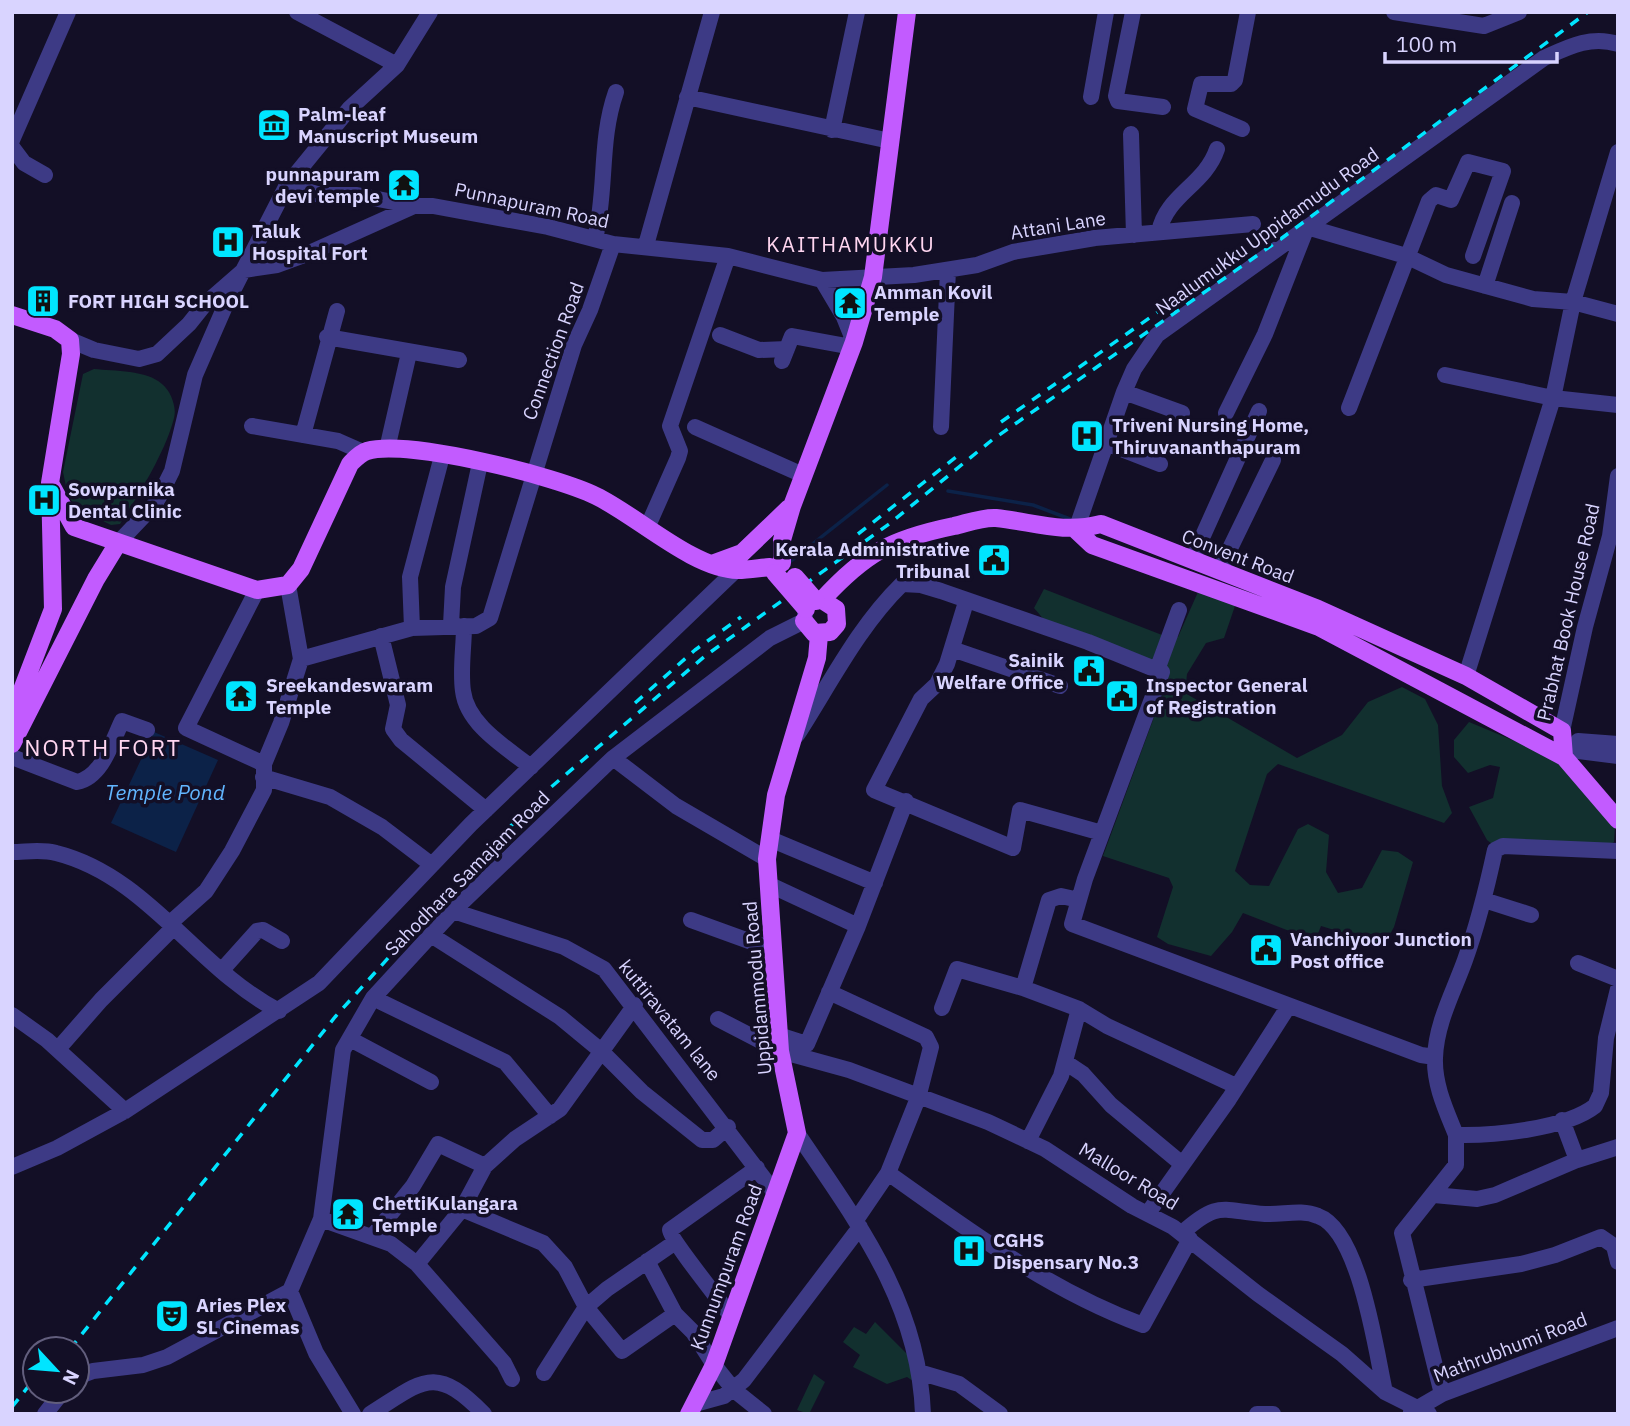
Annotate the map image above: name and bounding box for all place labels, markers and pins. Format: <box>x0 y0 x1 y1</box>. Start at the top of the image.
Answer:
place label: Palm-leaf Manuscript Museum <box>298 102 478 148</box>
museum icon: Palm-leaf Manuscript Museum <box>255 106 293 144</box>
place label: punnapuram devi temple <box>266 162 380 208</box>
temple icon: punnapuram devi temple <box>385 166 423 204</box>
place label: Taluk Hospital Fort <box>252 219 368 265</box>
hospital icon: Taluk Hospital Fort <box>209 223 247 261</box>
place label: Amman Kovil Temple <box>874 280 993 326</box>
building icon: FORT HIGH SCHOOL <box>24 282 62 320</box>
temple icon: Amman Kovil Temple <box>831 284 869 322</box>
place label: FORT HIGH SCHOOL <box>68 289 249 313</box>
place label: Triveni Nursing Home, Thiruvananthapuram <box>1112 413 1309 459</box>
hospital icon: Triveni Nursing Home, Thiruvananthapuram <box>1068 417 1106 455</box>
place label: Sowparnika Dental Clinic <box>68 477 182 523</box>
hospital icon: Sowparnika Dental Clinic <box>25 481 63 519</box>
place label: Kerala Administrative Tribunal <box>775 537 970 583</box>
public building icon: Kerala Administrative Tribunal <box>975 541 1013 579</box>
place label: Sainik Welfare Office <box>936 648 1064 694</box>
public building icon: Sainik Welfare Office <box>1070 652 1108 690</box>
place label: Sreekandeswaram Temple <box>266 673 433 719</box>
place label: Inspector General of Registration <box>1146 673 1308 719</box>
temple icon: Sreekandeswaram Temple <box>222 677 260 715</box>
public building icon: Inspector General of Registration <box>1103 677 1141 715</box>
place label: Vanchiyoor Junction Post office <box>1290 927 1472 973</box>
public building icon: Vanchiyoor Junction Post office <box>1247 931 1285 969</box>
place label: ChettiKulangara Temple <box>372 1191 518 1237</box>
temple icon: ChettiKulangara Temple <box>329 1195 367 1233</box>
place label: CGHS Dispensary No.3 <box>993 1228 1139 1274</box>
hospital icon: CGHS Dispensary No.3 <box>950 1232 988 1270</box>
place label: Aries Plex SL Cinemas <box>196 1293 300 1339</box>
theatre icon: Aries Plex SL Cinemas <box>153 1297 191 1335</box>

